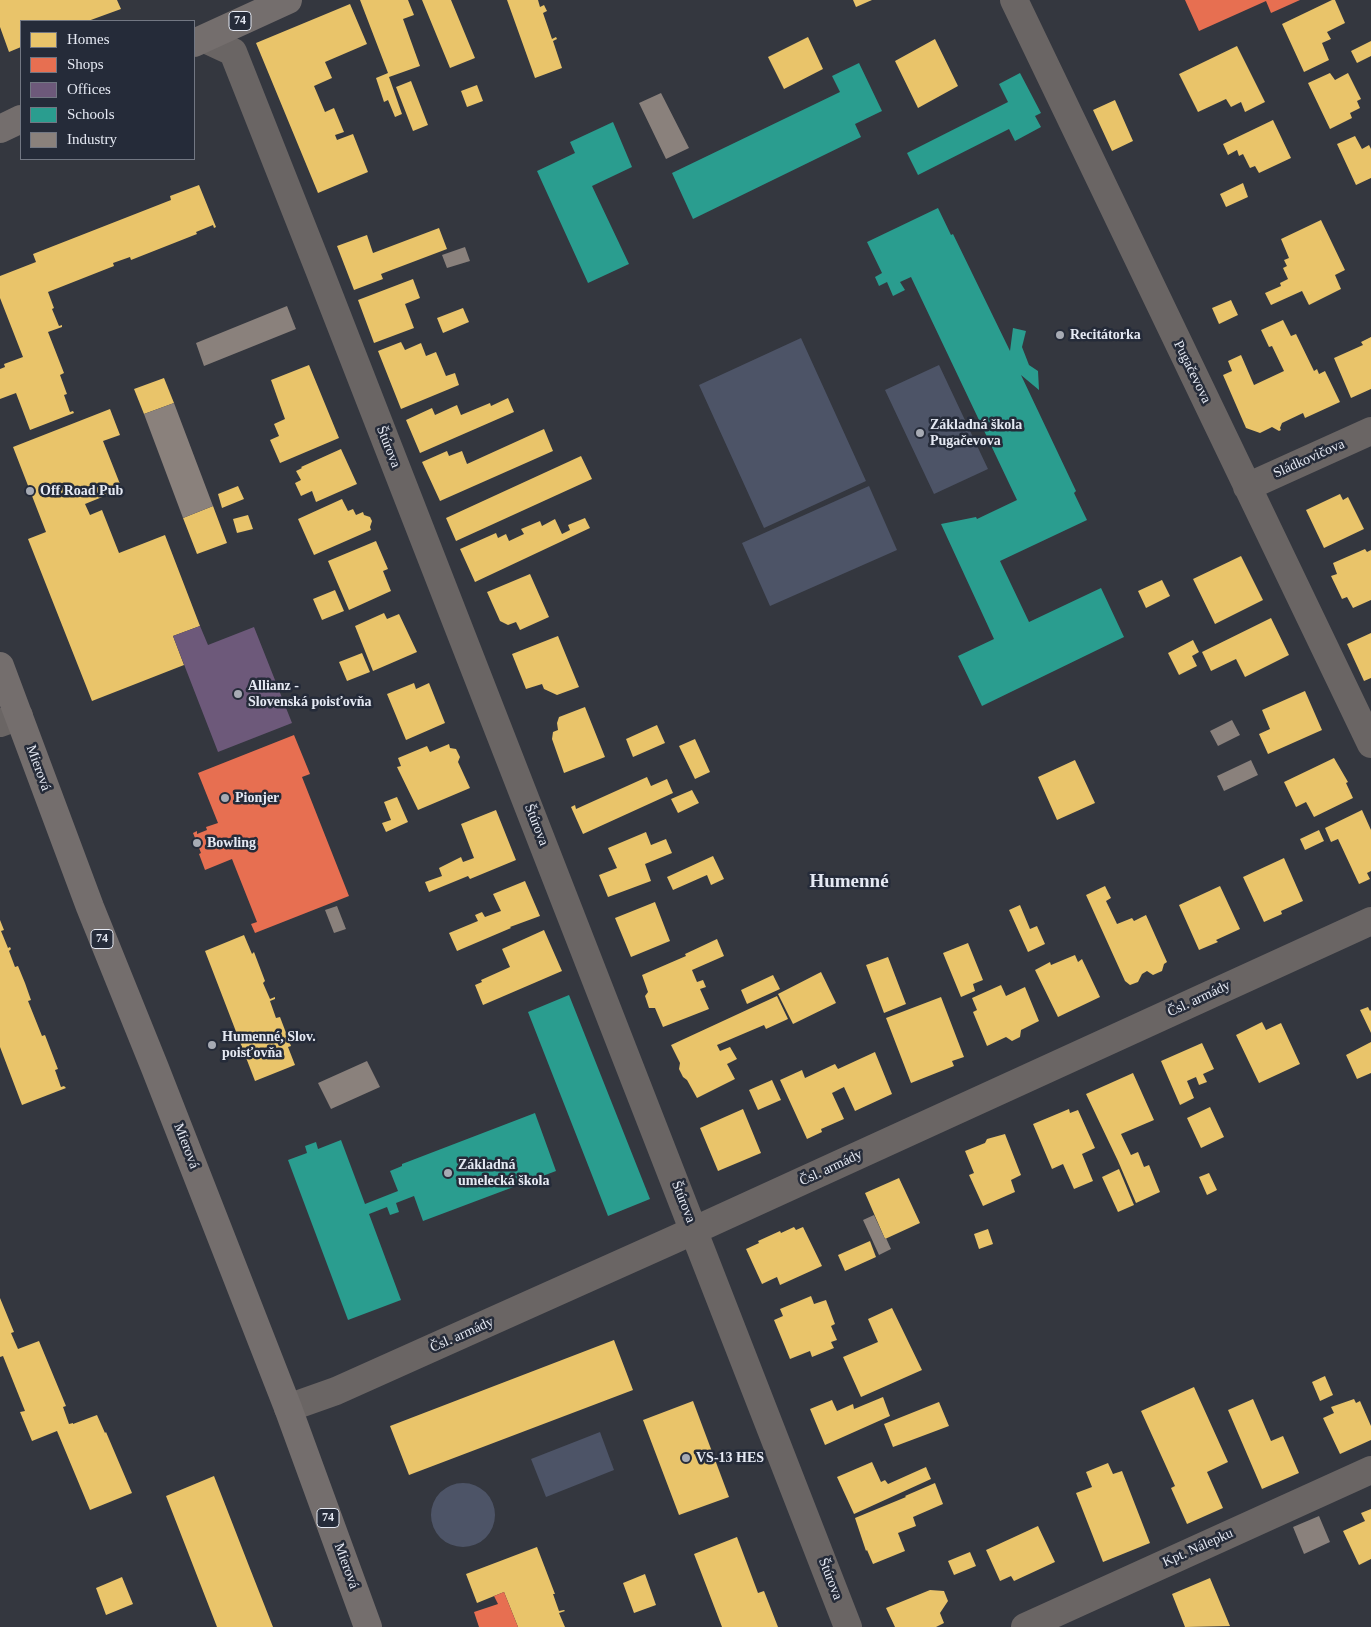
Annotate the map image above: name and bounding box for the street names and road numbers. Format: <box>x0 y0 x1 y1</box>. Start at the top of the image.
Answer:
road number: 74 <box>229 12 251 30</box>
street label: Pugačevova <box>1170 338 1214 406</box>
street label: Štúrova <box>372 424 404 470</box>
street label: Sládkovičova <box>1271 436 1347 482</box>
street label: Mierová <box>22 743 54 793</box>
street label: Štúrova <box>520 802 552 848</box>
road number: 74 <box>91 930 113 949</box>
street label: Čsl. armády <box>1165 977 1233 1021</box>
street label: Mierová <box>170 1121 202 1171</box>
street label: Čsl. armády <box>797 1146 865 1190</box>
street label: Štúrova <box>667 1179 699 1225</box>
street label: Čsl. armády <box>428 1314 496 1356</box>
road number: 74 <box>317 1509 339 1528</box>
street label: Kpt. Nálepku <box>1160 1525 1236 1571</box>
street label: Mierová <box>330 1541 362 1591</box>
street label: Štúrova <box>814 1556 846 1602</box>

